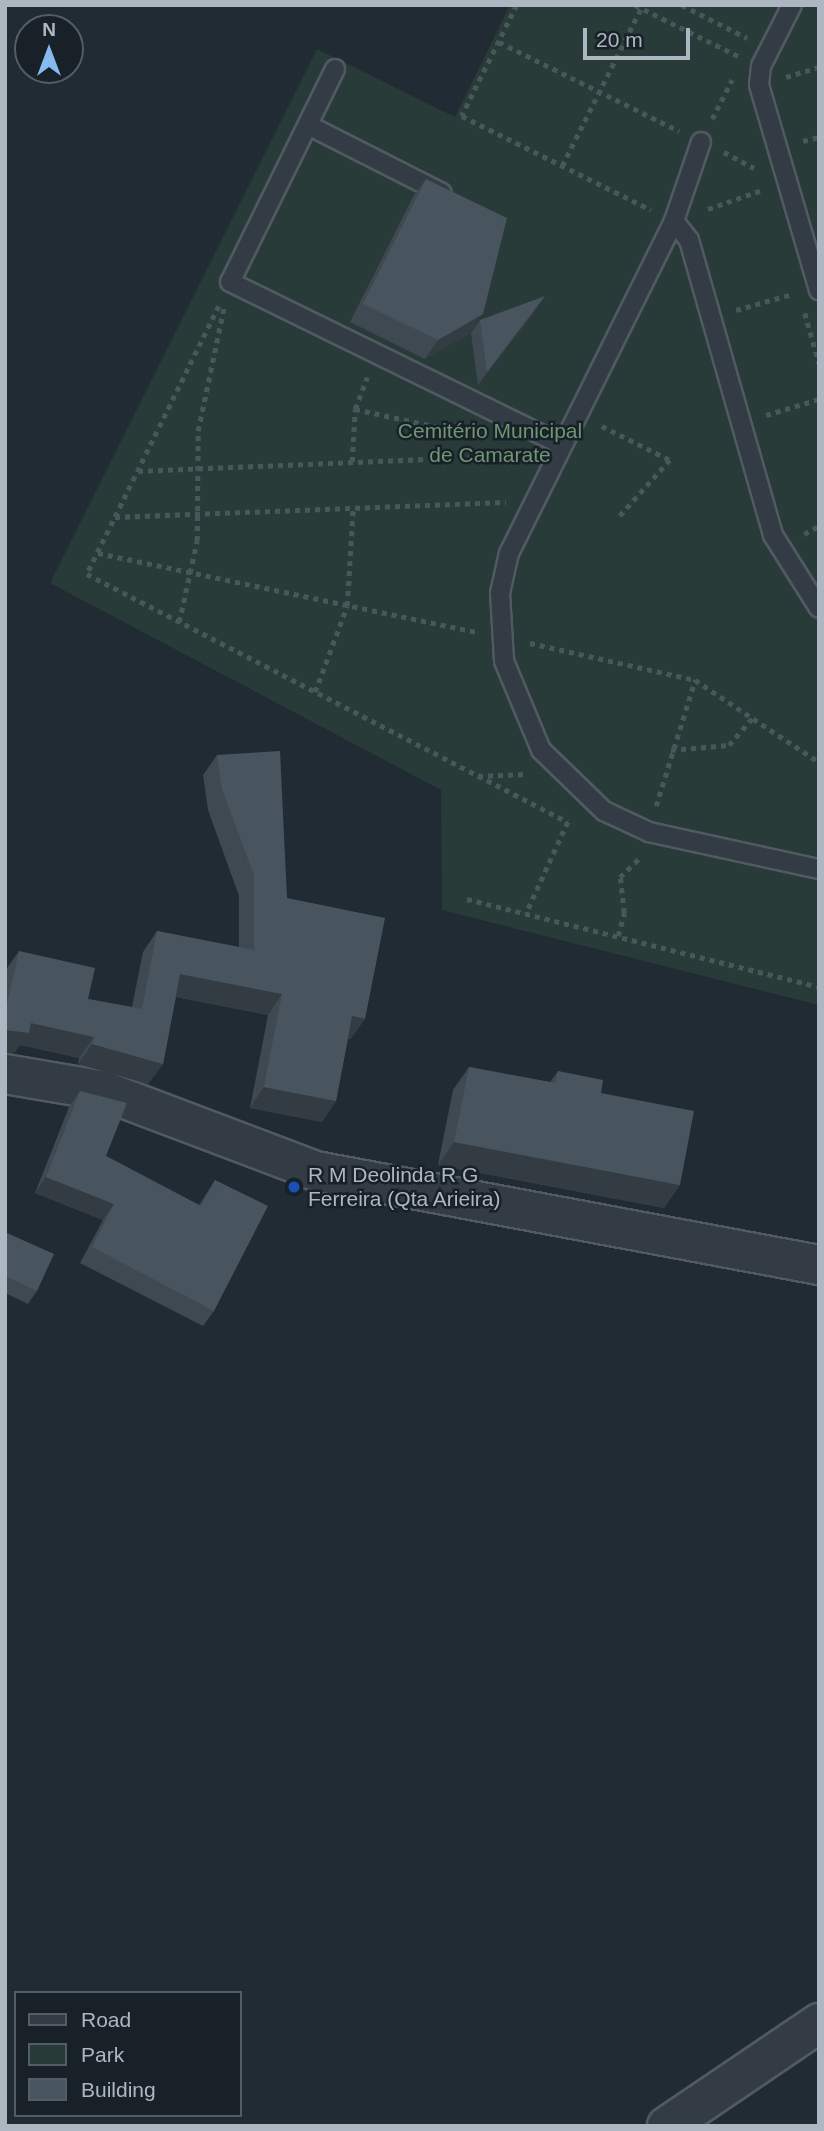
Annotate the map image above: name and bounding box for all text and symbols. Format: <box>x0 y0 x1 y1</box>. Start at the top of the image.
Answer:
north arrow <box>14 14 84 84</box>
scale bar <box>586 14 693 58</box>
text: N <box>42 19 56 40</box>
text: 20 m <box>596 28 643 51</box>
park label: Cemitério Municipal de Camarate <box>398 418 582 468</box>
place label: R M Deolinda R G Ferreira (Qta Arieira) <box>308 1162 502 1212</box>
marker: R M Deolinda R G Ferreira (Qta Arieira) <box>286 1179 302 1195</box>
legend <box>14 1991 242 2117</box>
text: Road <box>81 2008 131 2031</box>
text: Park <box>81 2043 124 2066</box>
text: Building <box>81 2078 156 2101</box>

